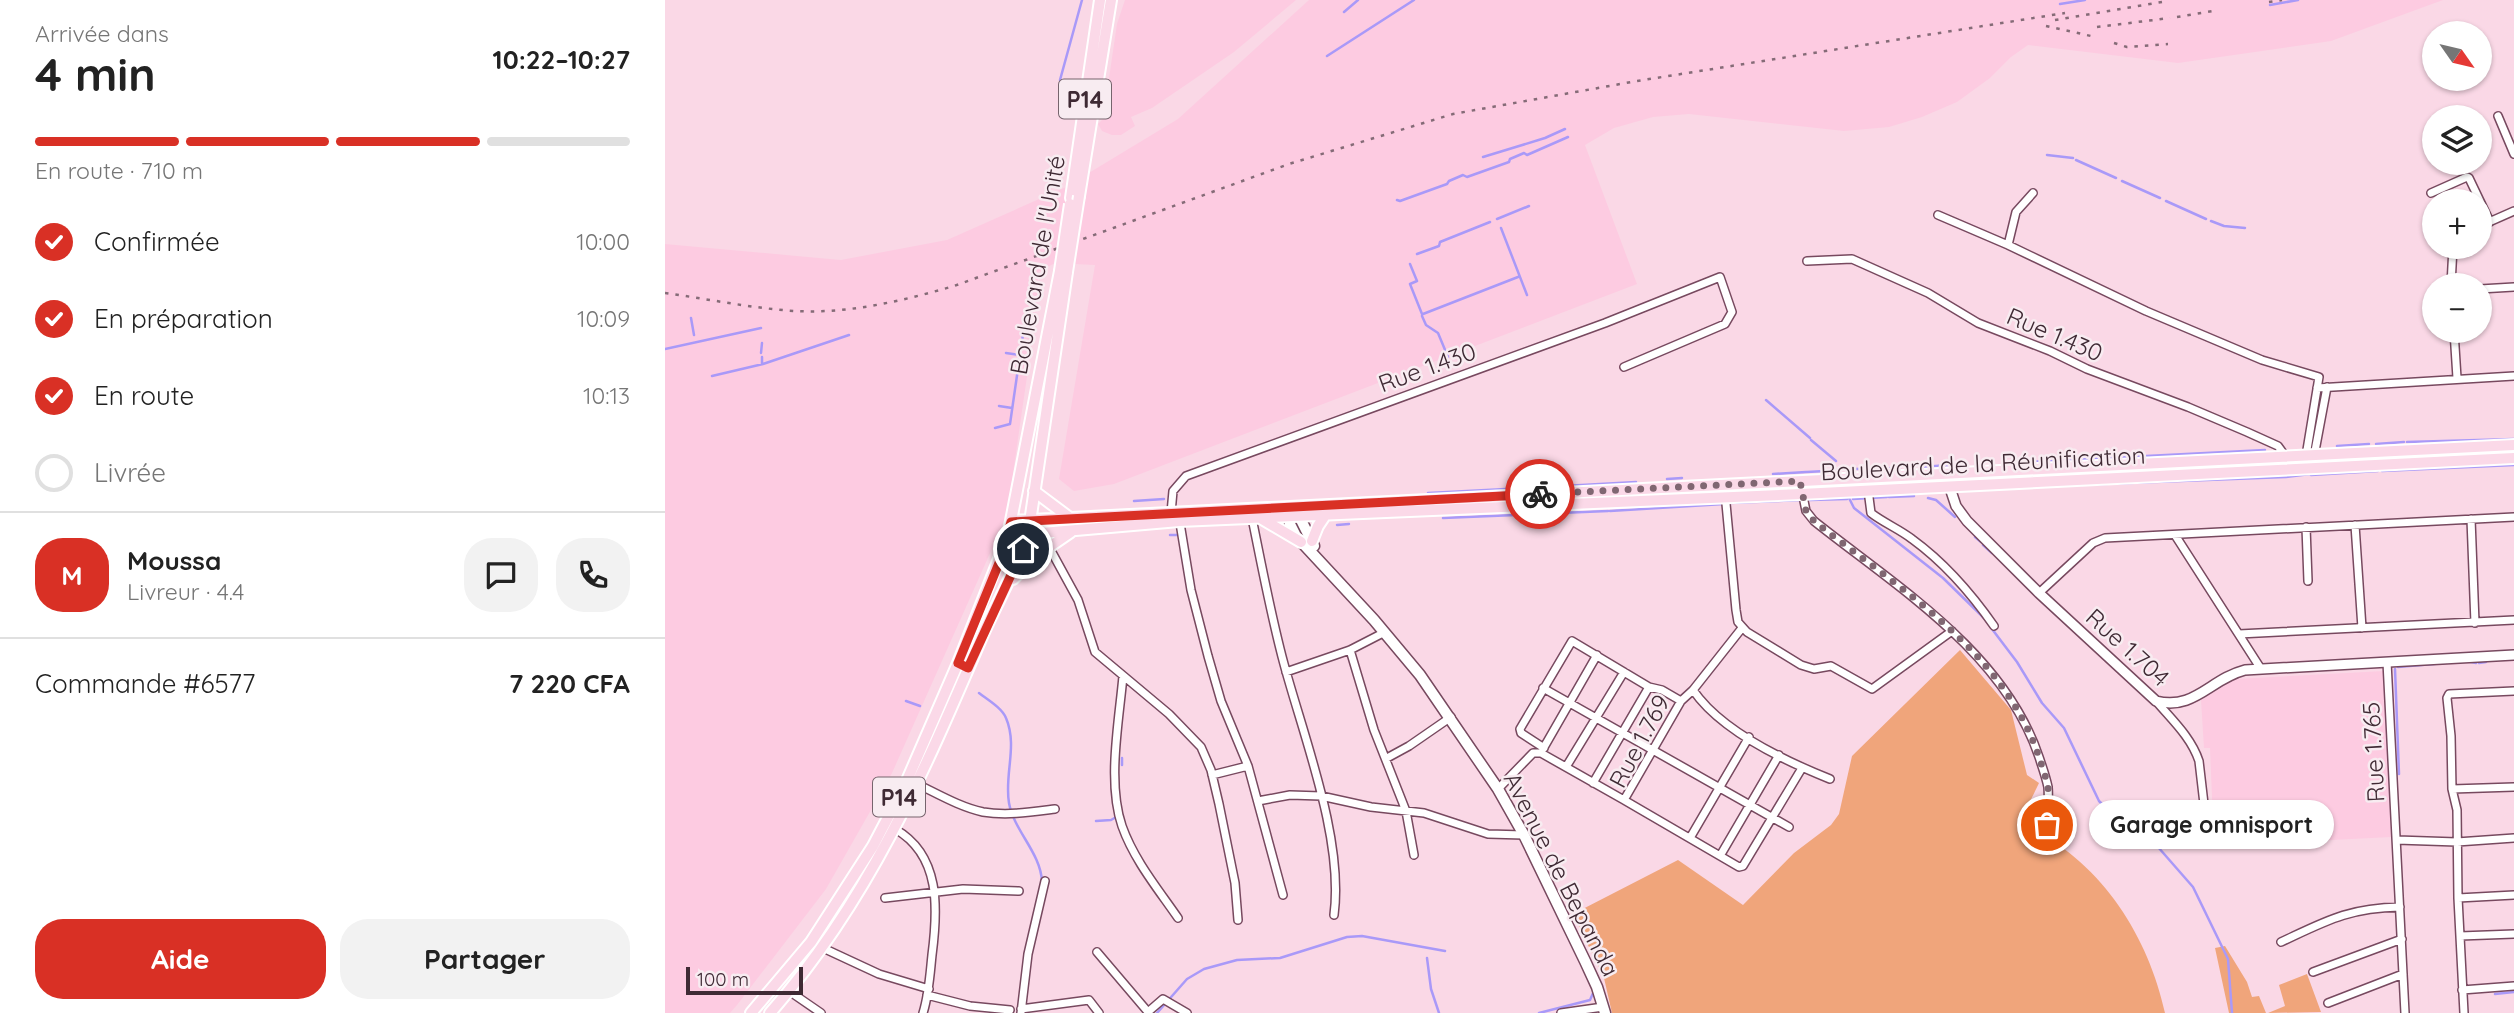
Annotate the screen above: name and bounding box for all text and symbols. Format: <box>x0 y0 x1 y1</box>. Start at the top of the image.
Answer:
text: Arrivée dans <box>35 19 169 48</box>
north arrow <box>2422 21 2492 91</box>
map controls <box>2422 21 2492 343</box>
text: 10:22–10:27 <box>493 43 630 76</box>
text: 4 min <box>35 45 156 103</box>
road number: P14 <box>1059 80 1111 118</box>
button: layers <box>2422 105 2492 175</box>
street label: Boulevard de l'Unité <box>1003 153 1071 377</box>
text: En route · 710 m <box>35 156 203 185</box>
button: + <box>2422 189 2492 259</box>
icon: check <box>35 223 73 261</box>
text: Confirmée <box>94 225 220 258</box>
text: 10:00 <box>576 227 630 256</box>
button: − <box>2422 273 2492 343</box>
icon: check <box>35 300 73 338</box>
street label: Rue 1.430 <box>2002 300 2108 368</box>
text: En préparation <box>94 302 273 335</box>
text: 10:09 <box>577 304 630 333</box>
street label: Rue 1.430 <box>1374 336 1480 398</box>
icon: check <box>35 377 73 415</box>
text: En route <box>94 379 194 412</box>
text: 10:13 <box>583 381 630 410</box>
street label: Boulevard de la Réunification <box>1820 440 2146 486</box>
text: Livrée <box>94 456 166 489</box>
courier <box>1505 459 1575 529</box>
icon: bike <box>1521 475 1559 513</box>
pin <box>993 519 1053 579</box>
icon: home <box>1004 530 1042 568</box>
button: chat <box>464 538 538 612</box>
button: phone <box>556 538 630 612</box>
text: Moussa <box>127 544 221 577</box>
text: M <box>61 559 83 592</box>
text: Livreur · 4.4 <box>127 577 244 606</box>
street label: Rue 1.704 <box>2080 602 2176 692</box>
text: Commande #6577 <box>35 667 255 700</box>
text: 7 220 CFA <box>509 667 630 700</box>
street label: Rue 1.769 <box>1602 689 1676 793</box>
street label: Rue 1.765 <box>2355 701 2391 803</box>
street label: Avenue de Bepanda <box>1498 767 1626 981</box>
road number: P14 <box>873 778 925 817</box>
pin <box>2017 795 2077 855</box>
callout: Garage omnisport <box>2089 800 2334 850</box>
icon: bag <box>2028 806 2066 844</box>
text: Garage omnisport <box>2110 810 2313 839</box>
button: Aide <box>35 919 326 999</box>
button: Partager <box>340 919 630 999</box>
scale bar <box>686 964 803 996</box>
text: 100 m <box>697 967 749 991</box>

